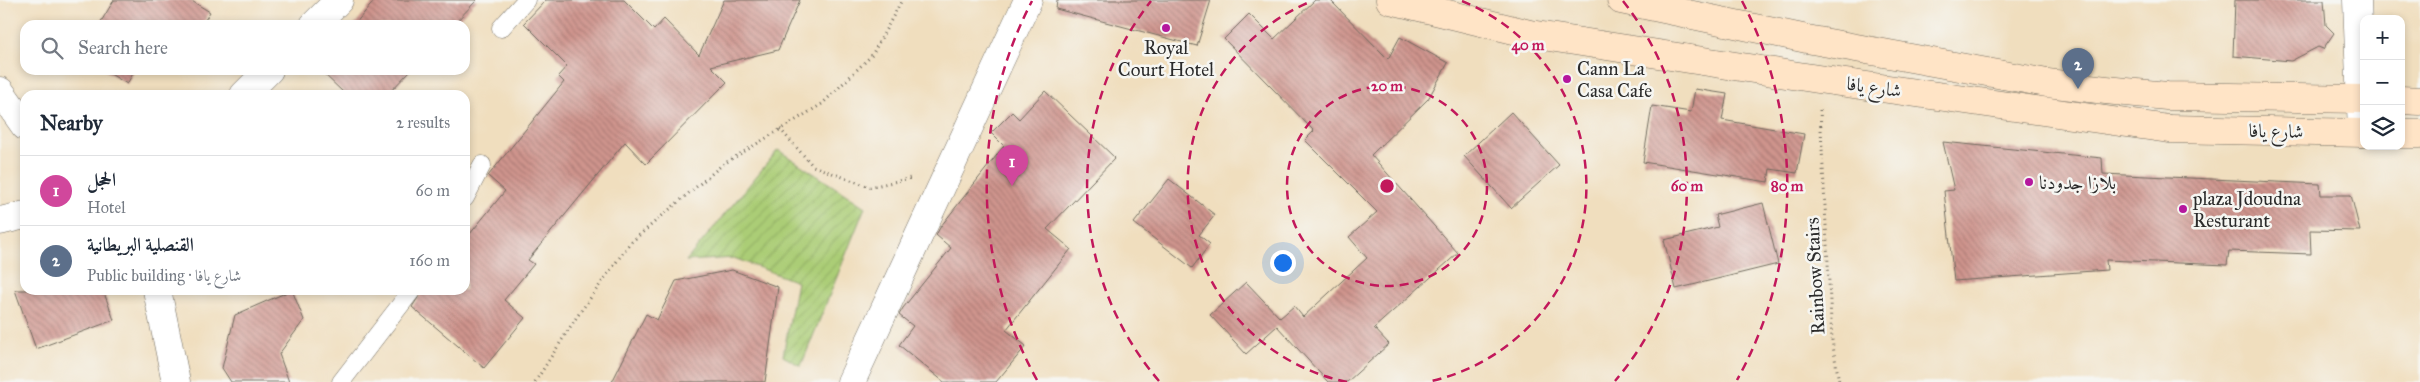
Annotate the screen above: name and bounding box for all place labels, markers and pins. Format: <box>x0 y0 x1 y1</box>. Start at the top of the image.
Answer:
marker: Royal Court Hotel <box>1160 22 1172 34</box>
place label: Royal Court Hotel <box>1118 36 1215 81</box>
pin: 2 <box>2062 48 2094 89</box>
place label: Cann La Casa Cafe <box>1577 57 1652 102</box>
marker: Cann La Casa Cafe <box>1561 73 1573 85</box>
pin: 1 <box>996 145 1028 186</box>
place label: بلازا جدودنا <box>2039 171 2116 194</box>
marker: بلازا جدودنا <box>2023 176 2035 188</box>
centre of rings <box>1378 177 1396 195</box>
place label: plaza Jdoudna Resturant <box>2192 187 2302 232</box>
marker: plaza Jdoudna Resturant <box>2177 203 2189 215</box>

